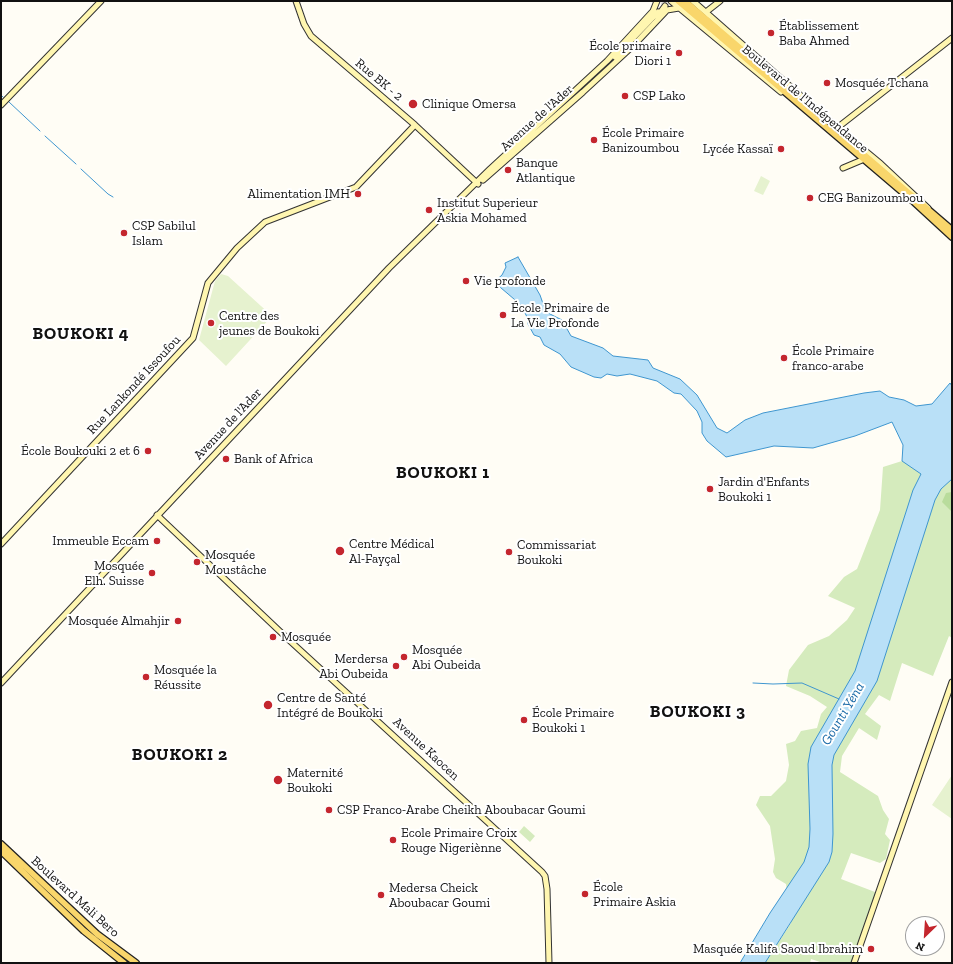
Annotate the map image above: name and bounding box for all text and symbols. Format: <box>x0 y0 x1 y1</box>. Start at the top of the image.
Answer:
place label: Établissement Baba Ahmed <box>779 18 859 49</box>
marker: Établissement Baba Ahmed <box>766 28 776 38</box>
place label: École primaire Diori 1 <box>589 38 671 69</box>
street label: Boulevard de l'Indépendance <box>739 42 871 156</box>
marker: École primaire Diori 1 <box>674 48 684 58</box>
street label: Rue BK - 2 <box>352 55 406 105</box>
place label: Mosquée Tchana <box>835 75 928 91</box>
marker: Mosquée Tchana <box>822 78 832 88</box>
street label: Avenue de l'Ader <box>497 81 577 155</box>
place label: CSP Lako <box>633 88 685 104</box>
marker: CSP Lako <box>620 91 630 101</box>
place label: Clinique Omersa <box>422 96 516 112</box>
marker: Clinique Omersa <box>407 98 419 110</box>
place label: École Primaire Banizoumbou <box>602 125 684 156</box>
marker: École Primaire Banizoumbou <box>589 135 599 145</box>
place label: Lycée Kassaï <box>703 141 773 157</box>
marker: Lycée Kassaï <box>776 144 786 154</box>
place label: Banque Atlantique <box>516 155 575 186</box>
marker: Banque Atlantique <box>503 165 513 175</box>
place label: Alimentation IMH <box>248 186 350 202</box>
marker: Alimentation IMH <box>353 189 363 199</box>
place label: CEG Banizoumbou <box>818 190 923 206</box>
marker: CEG Banizoumbou <box>805 193 815 203</box>
place label: Institut Superieur Askia Mohamed <box>437 195 538 226</box>
marker: Institut Superieur Askia Mohamed <box>424 205 434 215</box>
place label: CSP Sabilul Islam <box>132 218 196 249</box>
marker: CSP Sabilul Islam <box>119 228 129 238</box>
place label: Vie profonde <box>474 273 546 289</box>
marker: Vie profonde <box>461 276 471 286</box>
place label: École Primaire de La Vie Profonde <box>511 300 609 331</box>
place label: Centre des jeunes de Boukoki <box>219 308 320 339</box>
marker: École Primaire de La Vie Profonde <box>498 310 508 320</box>
marker: Centre des jeunes de Boukoki <box>206 318 216 328</box>
district label: BOUKOKI 4 <box>33 324 129 344</box>
street label: Rue Lankondé Issoufou <box>84 332 184 438</box>
place label: École Primaire franco-arabe <box>792 343 874 374</box>
marker: École Primaire franco-arabe <box>779 353 789 363</box>
street label: Avenue de l'Ader <box>191 385 265 463</box>
place label: École Boukouki 2 et 6 <box>21 443 140 459</box>
marker: École Boukouki 2 et 6 <box>143 446 153 456</box>
place label: Bank of Africa <box>234 451 313 467</box>
marker: Bank of Africa <box>221 454 231 464</box>
district label: BOUKOKI 1 <box>396 463 490 483</box>
place label: Jardin d'Enfants Boukoki 1 <box>718 474 809 505</box>
marker: Jardin d'Enfants Boukoki 1 <box>705 484 715 494</box>
place label: Immeuble Eccam <box>52 533 149 549</box>
marker: Immeuble Eccam <box>152 536 162 546</box>
place label: Centre Médical Al-Fayçal <box>349 536 434 567</box>
place label: Commissariat Boukoki <box>517 537 596 568</box>
marker: Centre Médical Al-Fayçal <box>334 545 346 557</box>
place label: Mosquée Moustâche <box>205 547 266 578</box>
marker: Commissariat Boukoki <box>504 547 514 557</box>
marker: Mosquée Moustâche <box>192 557 202 567</box>
place label: Mosquée Elh. Suisse <box>85 558 144 589</box>
marker: Mosquée Elh. Suisse <box>147 568 157 578</box>
place label: Mosquée Almahjir <box>68 613 170 629</box>
marker: Mosquée Almahjir <box>173 616 183 626</box>
place label: Mosquée <box>281 629 331 645</box>
marker: Mosquée <box>268 632 278 642</box>
place label: Mosquée Abi Oubeida <box>412 642 481 673</box>
place label: Merdersa Abi Oubeida <box>319 651 388 682</box>
marker: Mosquée Abi Oubeida <box>399 652 409 662</box>
marker: Merdersa Abi Oubeida <box>391 661 401 671</box>
place label: Mosquée la Réussite <box>154 662 217 693</box>
marker: Mosquée la Réussite <box>141 672 151 682</box>
water label: Gounti Yéna <box>818 680 868 748</box>
place label: Centre de Santé Intégré de Boukoki <box>277 690 383 721</box>
marker: Centre de Santé Intégré de Boukoki <box>262 699 274 711</box>
district label: BOUKOKI 3 <box>650 702 746 722</box>
place label: École Primaire Boukoki 1 <box>532 705 614 736</box>
street label: Avenue Kaocen <box>390 714 462 784</box>
marker: École Primaire Boukoki 1 <box>519 715 529 725</box>
district label: BOUKOKI 2 <box>132 745 228 765</box>
place label: Maternité Boukoki <box>287 765 343 796</box>
marker: Maternité Boukoki <box>272 774 284 786</box>
place label: CSP Franco-Arabe Cheikh Aboubacar Goumi <box>337 802 586 818</box>
marker: CSP Franco-Arabe Cheikh Aboubacar Goumi <box>324 805 334 815</box>
place label: Ecole Primaire Croix Rouge Nigeriènne <box>401 825 517 856</box>
marker: Ecole Primaire Croix Rouge Nigeriènne <box>388 835 398 845</box>
street label: Boulevard Mali Bero <box>28 853 122 941</box>
place label: École Primaire Askia <box>593 879 676 910</box>
place label: Medersa Cheick Aboubacar Goumi <box>389 880 490 911</box>
marker: École Primaire Askia <box>580 889 590 899</box>
marker: Medersa Cheick Aboubacar Goumi <box>376 890 386 900</box>
north arrow <box>905 916 945 956</box>
text: N <box>914 939 927 954</box>
place label: Masquée Kalifa Saoud Ibrahim <box>693 941 863 957</box>
marker: Masquée Kalifa Saoud Ibrahim <box>866 944 876 954</box>

